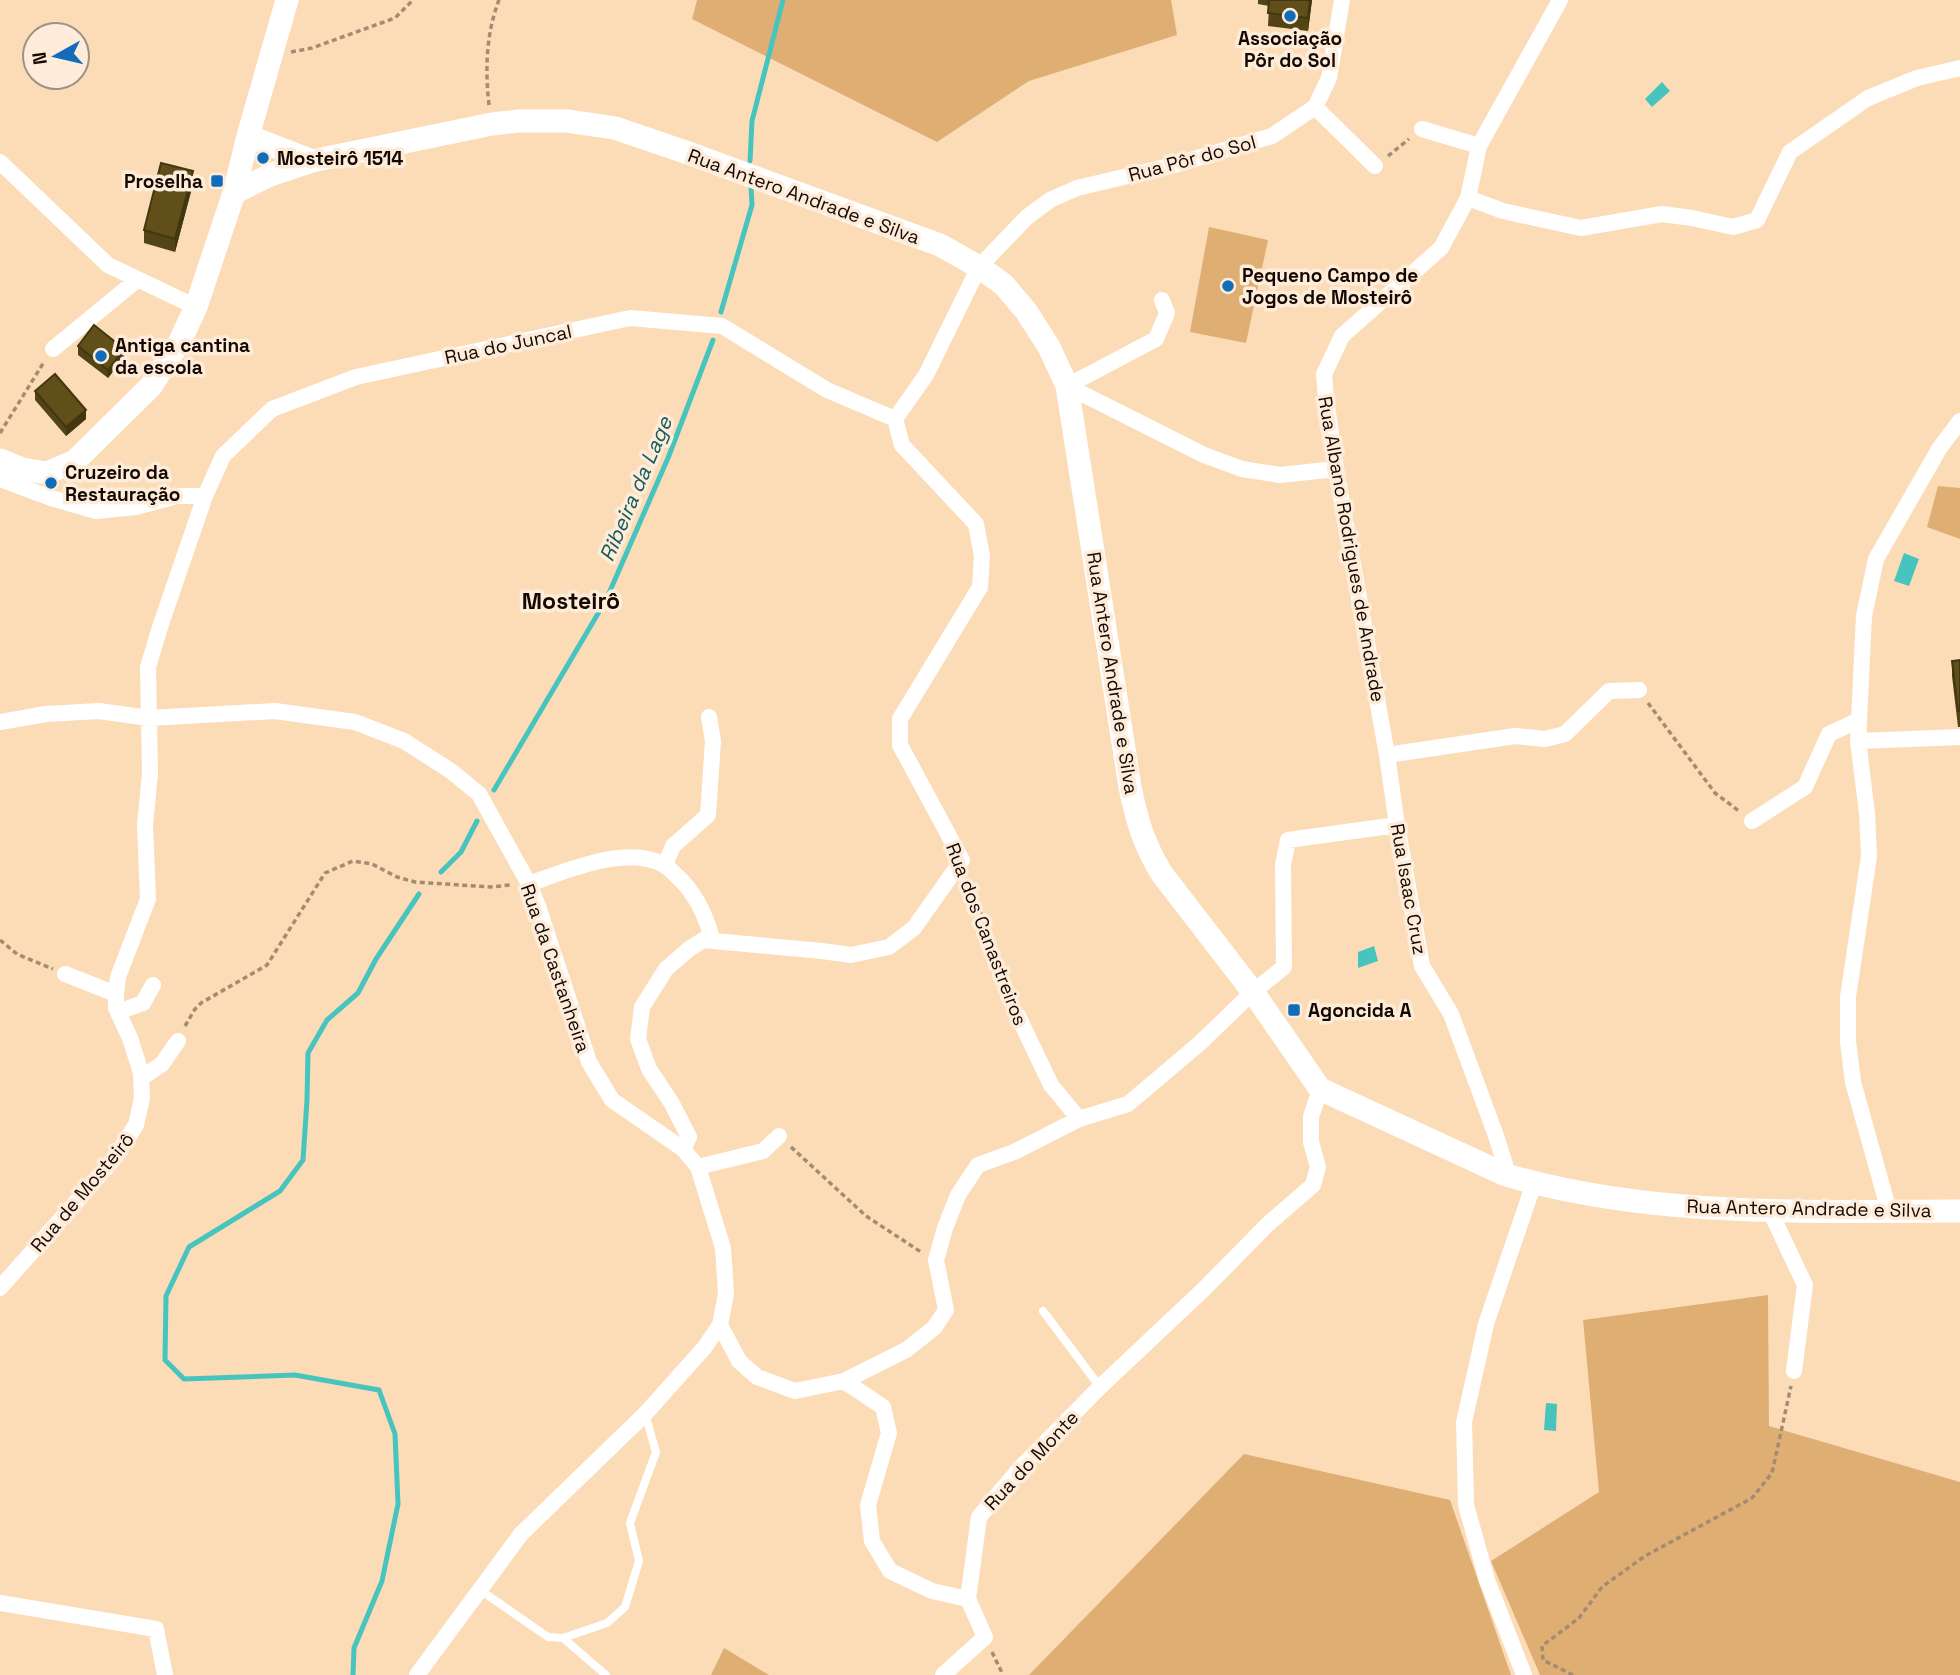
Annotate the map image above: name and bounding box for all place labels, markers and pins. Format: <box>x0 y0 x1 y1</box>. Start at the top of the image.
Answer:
marker: Associação Pôr do Sol <box>1282 8 1298 24</box>
place label: Associação Pôr do Sol <box>1238 26 1342 73</box>
place label: Mosteirô 1514 <box>277 146 403 171</box>
marker: Mosteirô 1514 <box>255 150 271 166</box>
place label: Proselha <box>124 169 203 194</box>
marker: Proselha <box>209 173 225 189</box>
place label: Pequeno Campo de Jogos de Mosteirô <box>1242 263 1418 310</box>
marker: Pequeno Campo de Jogos de Mosteirô <box>1220 278 1236 294</box>
place label: Antiga cantina da escola <box>115 333 250 380</box>
marker: Antiga cantina da escola <box>93 348 109 364</box>
place label: Cruzeiro da Restauração <box>65 460 180 507</box>
marker: Cruzeiro da Restauração <box>43 475 59 491</box>
place label: Agoncida A <box>1308 998 1411 1023</box>
marker: Agoncida A <box>1286 1002 1302 1018</box>

